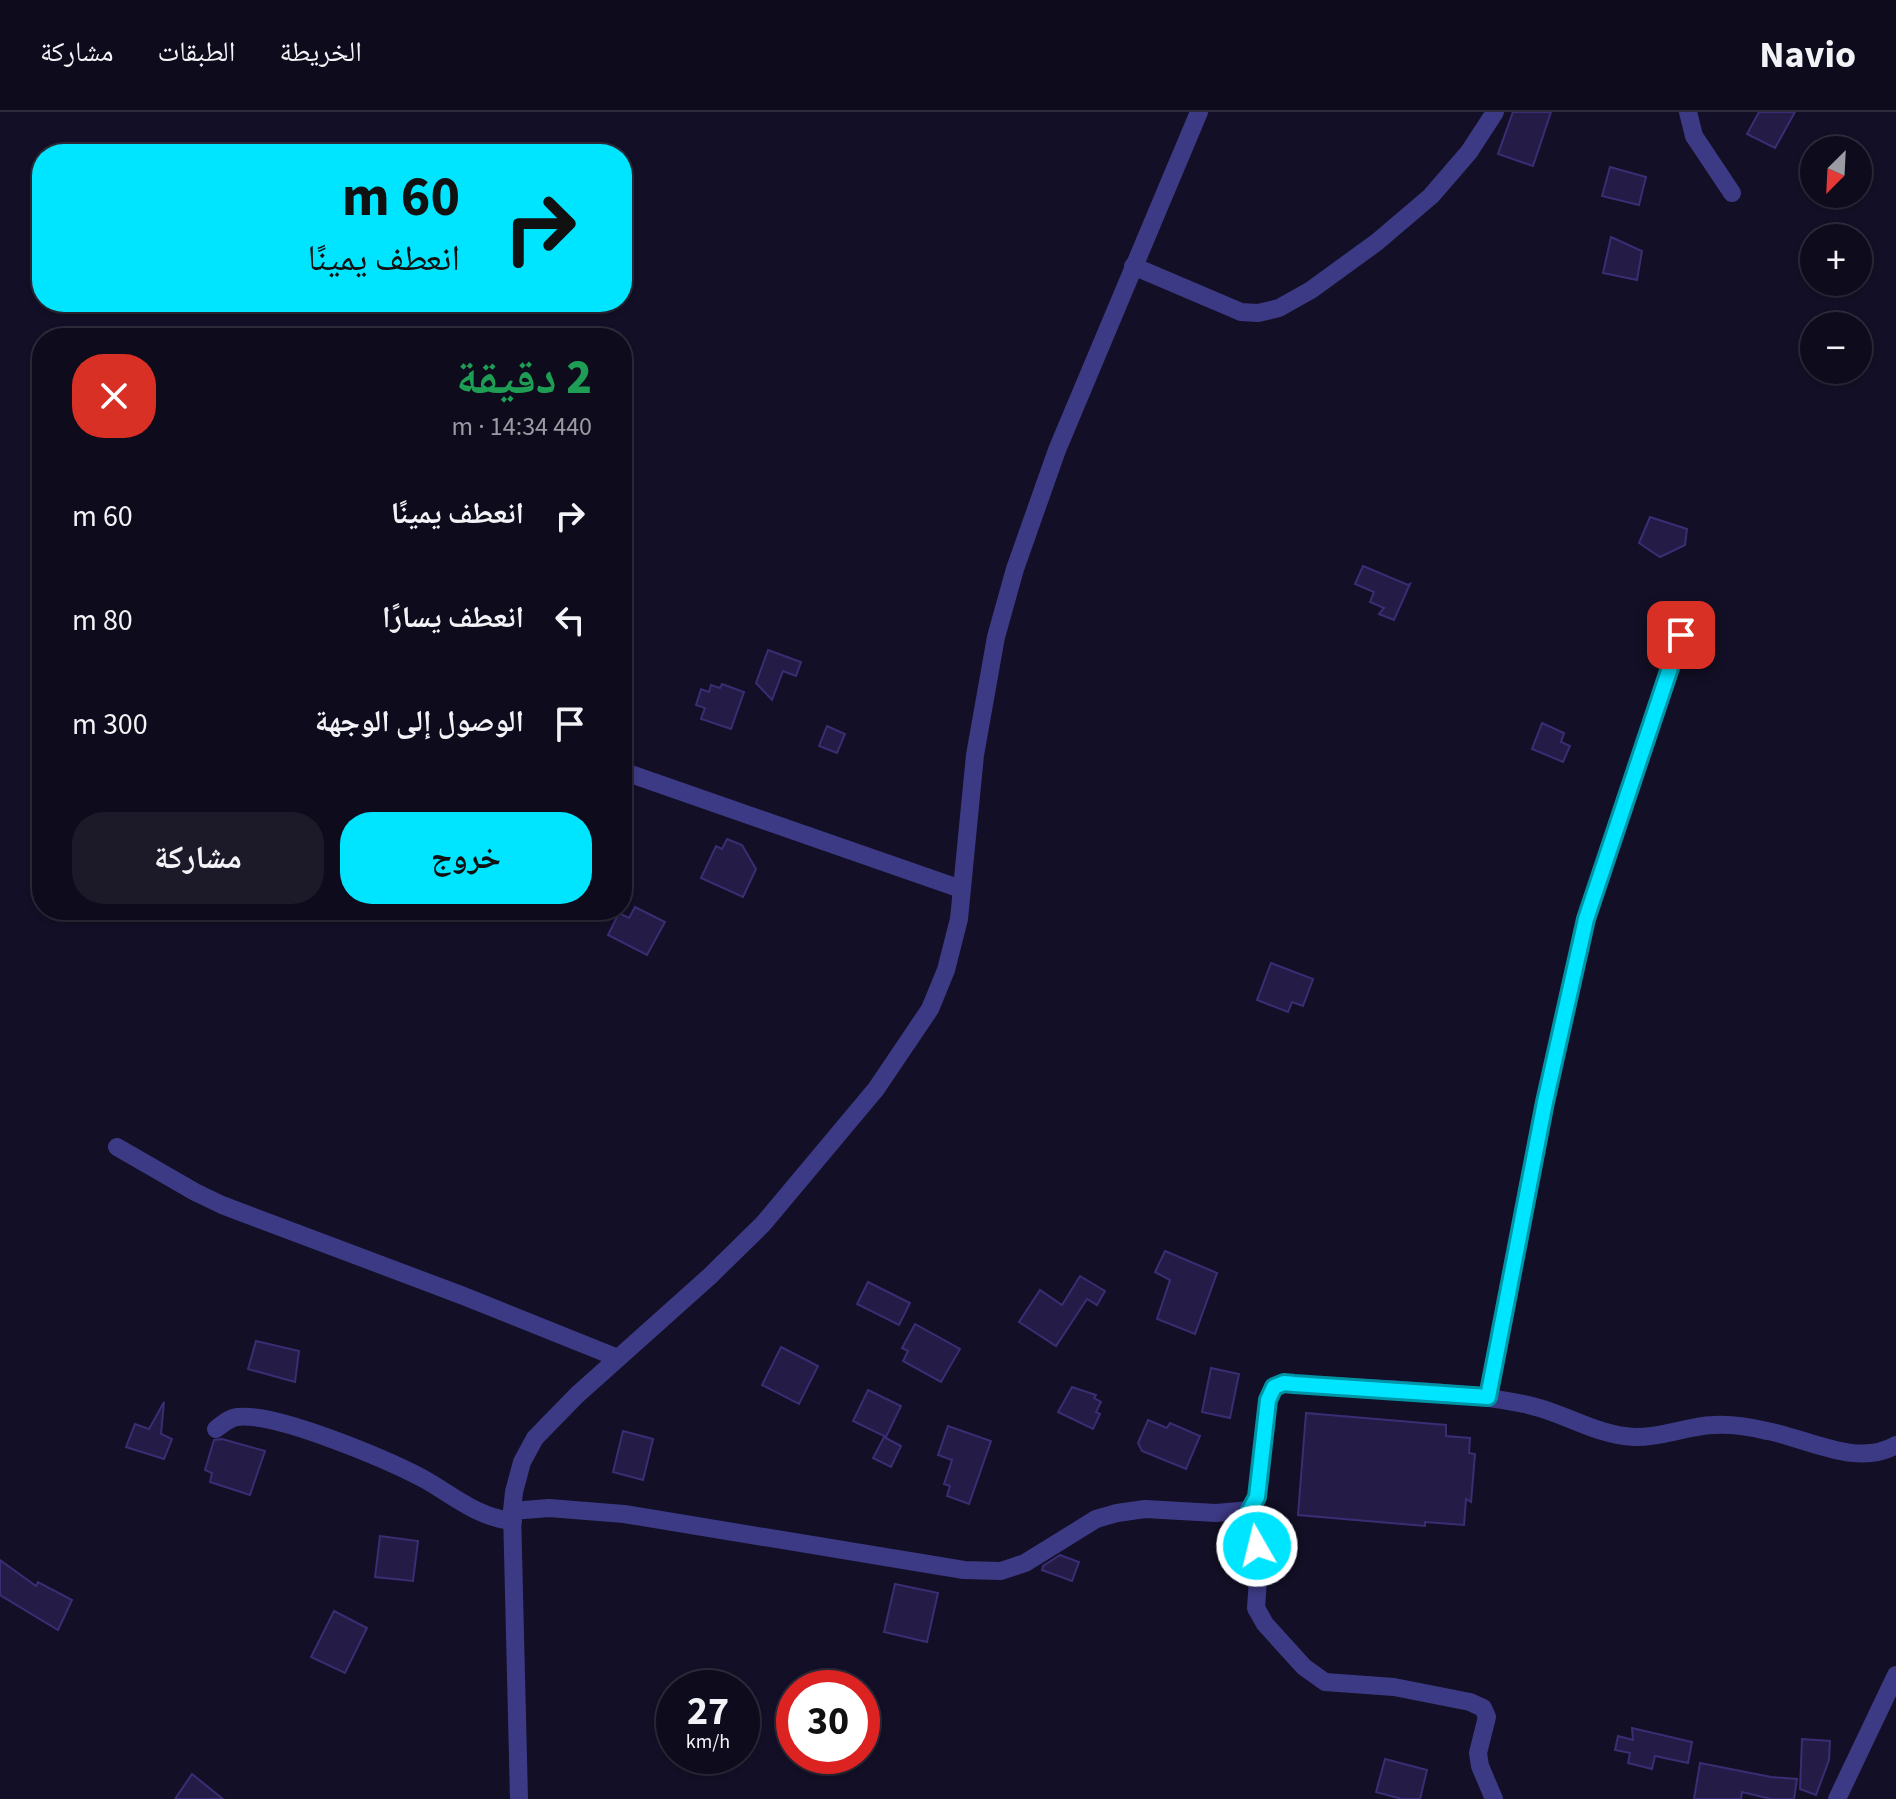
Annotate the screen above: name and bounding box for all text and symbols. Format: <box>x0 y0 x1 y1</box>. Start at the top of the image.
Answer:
text: Navio <box>1759 28 1856 82</box>
text: مشاركة <box>40 32 114 72</box>
text: الطبقات <box>158 32 235 72</box>
text: الخريطة <box>279 32 362 72</box>
north arrow <box>1800 136 1872 208</box>
map controls <box>1800 136 1872 384</box>
text: 60 m <box>342 158 460 237</box>
icon: right <box>488 176 592 280</box>
button: + <box>1800 224 1872 296</box>
text: انعطف يمينًا <box>308 233 460 284</box>
button: − <box>1800 312 1872 384</box>
text: 2 دقيقة <box>456 344 592 412</box>
button: close <box>72 354 156 438</box>
text: 440 m · 14:34 <box>451 408 592 445</box>
text: انعطف يمينًا <box>391 492 524 535</box>
icon: right <box>548 494 592 538</box>
text: 60 m <box>72 495 133 538</box>
text: انعطف يسارًا <box>382 596 524 639</box>
icon: left <box>548 598 592 642</box>
text: 80 m <box>72 599 133 642</box>
pin <box>1647 601 1715 669</box>
icon: arrive <box>1659 613 1703 657</box>
text: الوصول إلى الوجهة <box>315 700 524 743</box>
icon: arrive <box>548 702 592 746</box>
text: 300 m <box>72 703 148 746</box>
button: مشاركة <box>72 812 324 904</box>
button: خروج <box>340 812 592 904</box>
position arrow <box>1215 1504 1299 1588</box>
speed limit sign: 30 <box>776 1670 880 1774</box>
text: 27 <box>687 1683 729 1740</box>
text: km/h <box>686 1728 730 1756</box>

